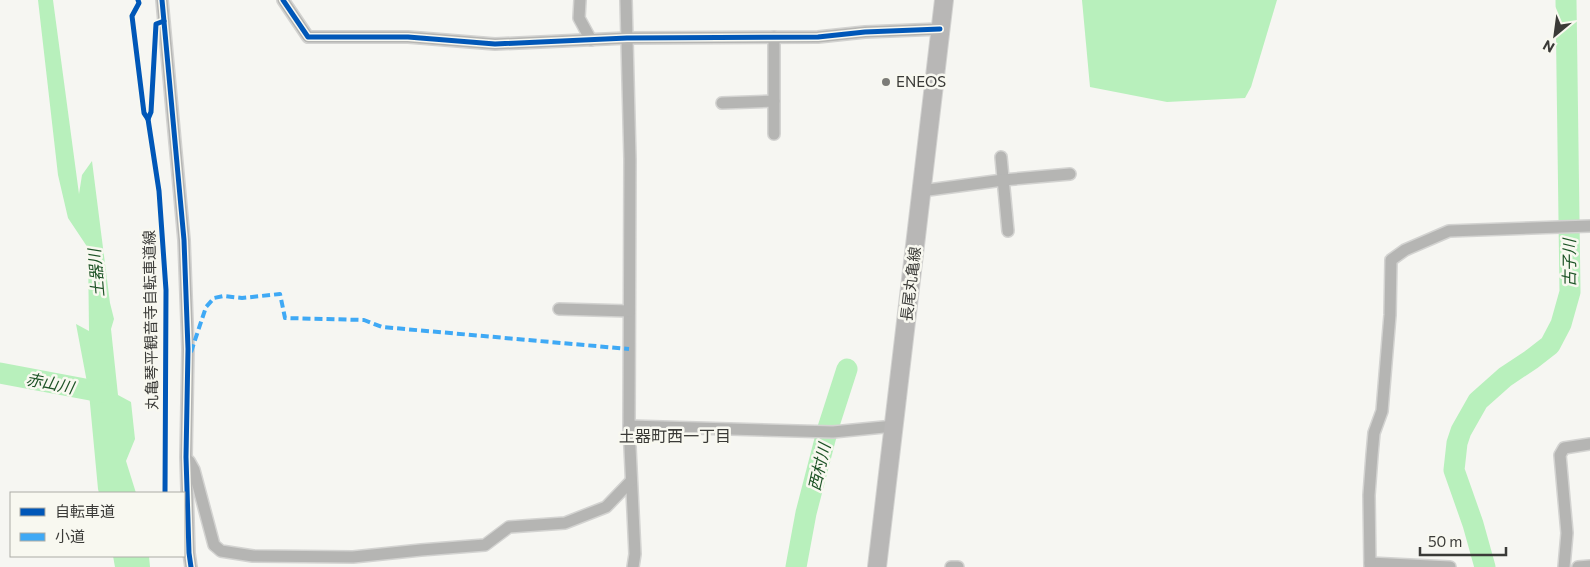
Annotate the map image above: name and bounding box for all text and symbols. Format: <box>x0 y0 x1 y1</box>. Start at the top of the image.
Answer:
north arrow <box>1530 10 1580 60</box>
text: N <box>1540 37 1557 57</box>
place label: ENEOS <box>896 72 946 90</box>
marker: ENEOS <box>880 76 892 88</box>
street label: 丸亀琴平観音寺自転車道線 <box>139 230 161 410</box>
water label: 古子川 <box>1559 237 1578 287</box>
water label: 土器川 <box>84 246 107 298</box>
street label: 長尾丸亀線 <box>897 246 924 322</box>
water label: 赤山川 <box>25 369 77 397</box>
district label: 土器町西一丁目 <box>619 426 731 445</box>
water label: 西村川 <box>804 439 834 492</box>
legend <box>10 492 185 557</box>
text: 自転車道 <box>55 502 115 520</box>
scale bar <box>1420 524 1506 556</box>
text: 小道 <box>55 527 85 545</box>
text: 50 m <box>1428 532 1462 550</box>

